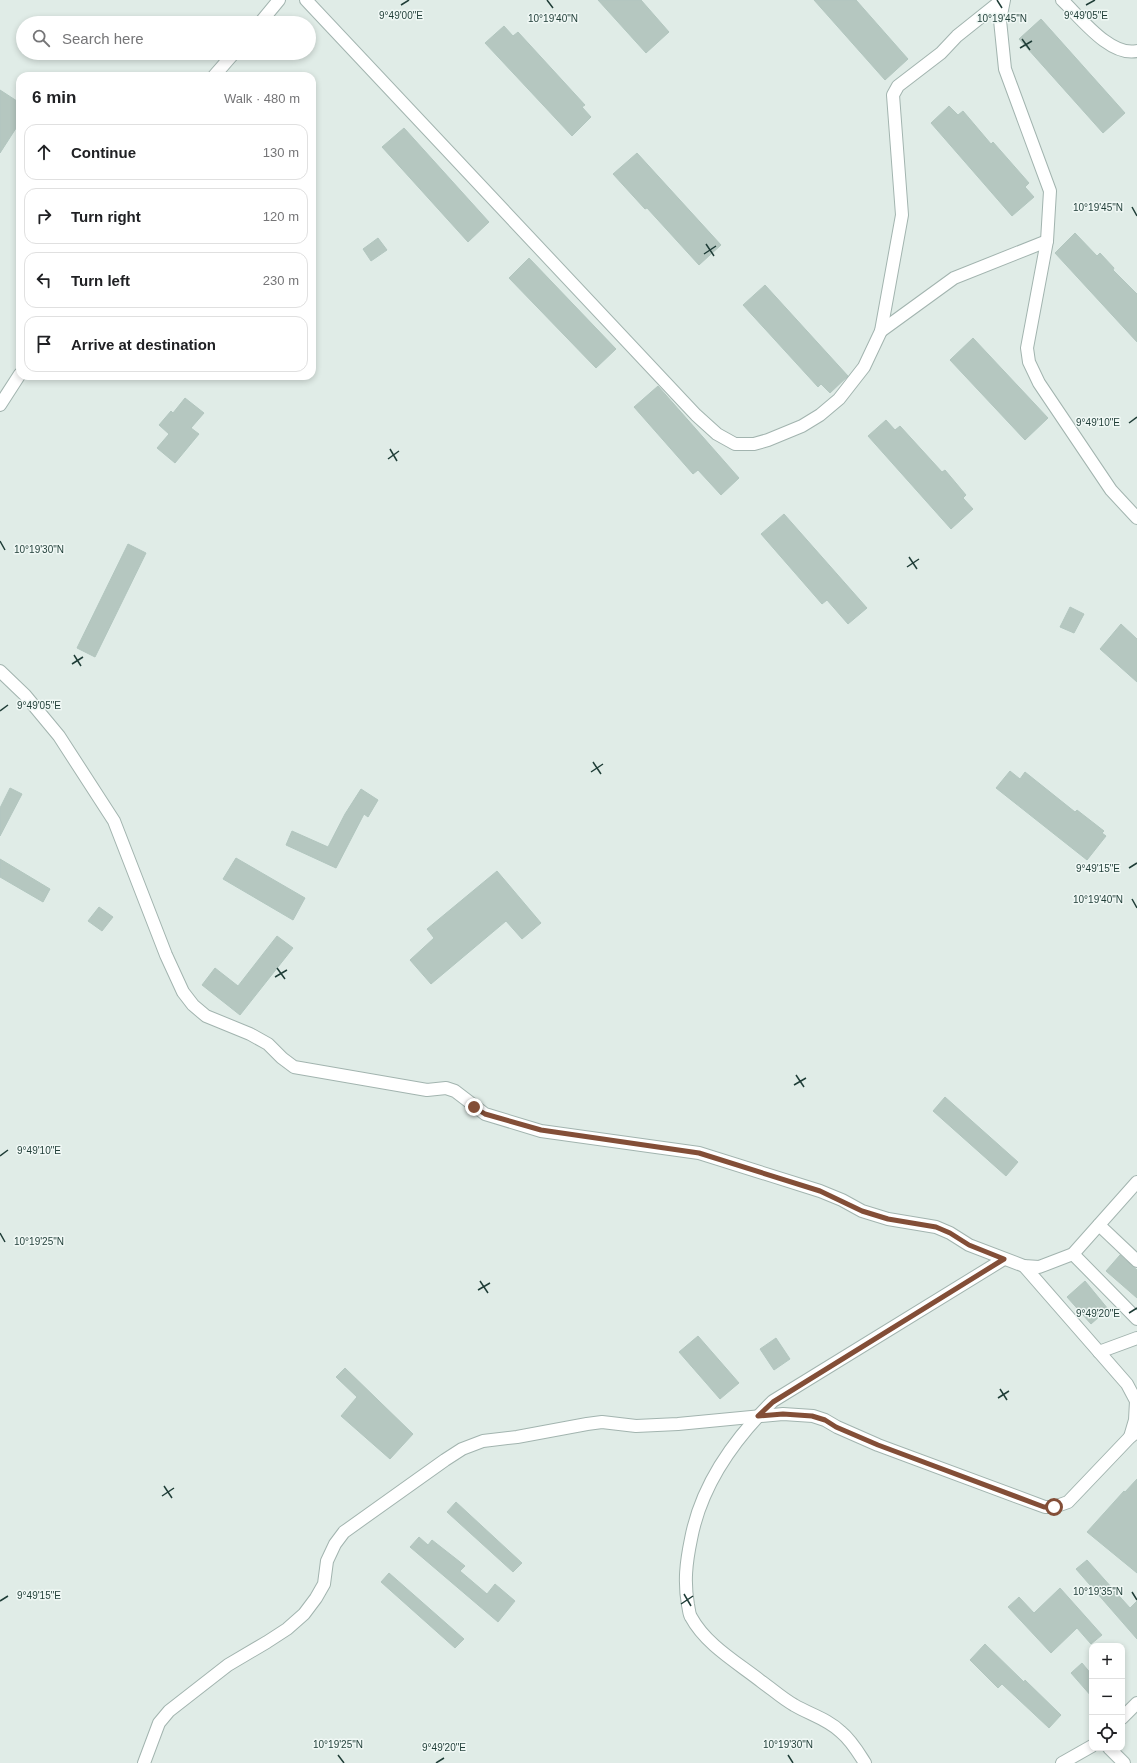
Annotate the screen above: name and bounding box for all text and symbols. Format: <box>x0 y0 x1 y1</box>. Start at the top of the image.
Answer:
text: 9°49'00"E <box>379 10 423 21</box>
text: 9°49'05"E <box>1064 10 1108 21</box>
text: 10°19'40"N <box>528 13 578 24</box>
text: 10°19'45"N <box>977 13 1027 24</box>
search box <box>16 16 316 60</box>
icon: search <box>30 27 52 49</box>
text: Search here <box>62 30 144 47</box>
text: 6 min <box>32 88 76 107</box>
text: Walk · 480 m <box>224 91 300 106</box>
icon: ahead <box>33 141 55 163</box>
text: Continue <box>71 144 136 161</box>
text: 130 m <box>263 145 299 160</box>
text: 10°19'45"N <box>1073 202 1123 213</box>
icon: right <box>33 205 55 227</box>
text: Turn right <box>71 208 141 225</box>
text: 120 m <box>263 209 299 224</box>
icon: left <box>33 269 55 291</box>
text: Turn left <box>71 272 130 289</box>
text: 230 m <box>263 273 299 288</box>
icon: arrive <box>33 333 55 355</box>
text: Arrive at destination <box>71 336 216 353</box>
text: 9°49'10"E <box>1076 417 1120 428</box>
text: 10°19'30"N <box>14 544 64 555</box>
text: 9°49'05"E <box>17 700 61 711</box>
text: 9°49'15"E <box>1076 863 1120 874</box>
text: 10°19'40"N <box>1073 894 1123 905</box>
route end <box>465 1098 483 1116</box>
text: 9°49'10"E <box>17 1145 61 1156</box>
text: 10°19'25"N <box>14 1236 64 1247</box>
text: 9°49'20"E <box>1076 1308 1120 1319</box>
route start <box>1045 1498 1063 1516</box>
text: 10°19'35"N <box>1073 1586 1123 1597</box>
text: 9°49'15"E <box>17 1590 61 1601</box>
map controls <box>1089 1643 1125 1751</box>
button: + <box>1089 1643 1125 1679</box>
button: − <box>1089 1679 1125 1715</box>
button: locate <box>1089 1715 1125 1751</box>
text: 10°19'25"N <box>313 1739 363 1750</box>
text: 10°19'30"N <box>763 1739 813 1750</box>
text: 9°49'20"E <box>422 1742 466 1753</box>

